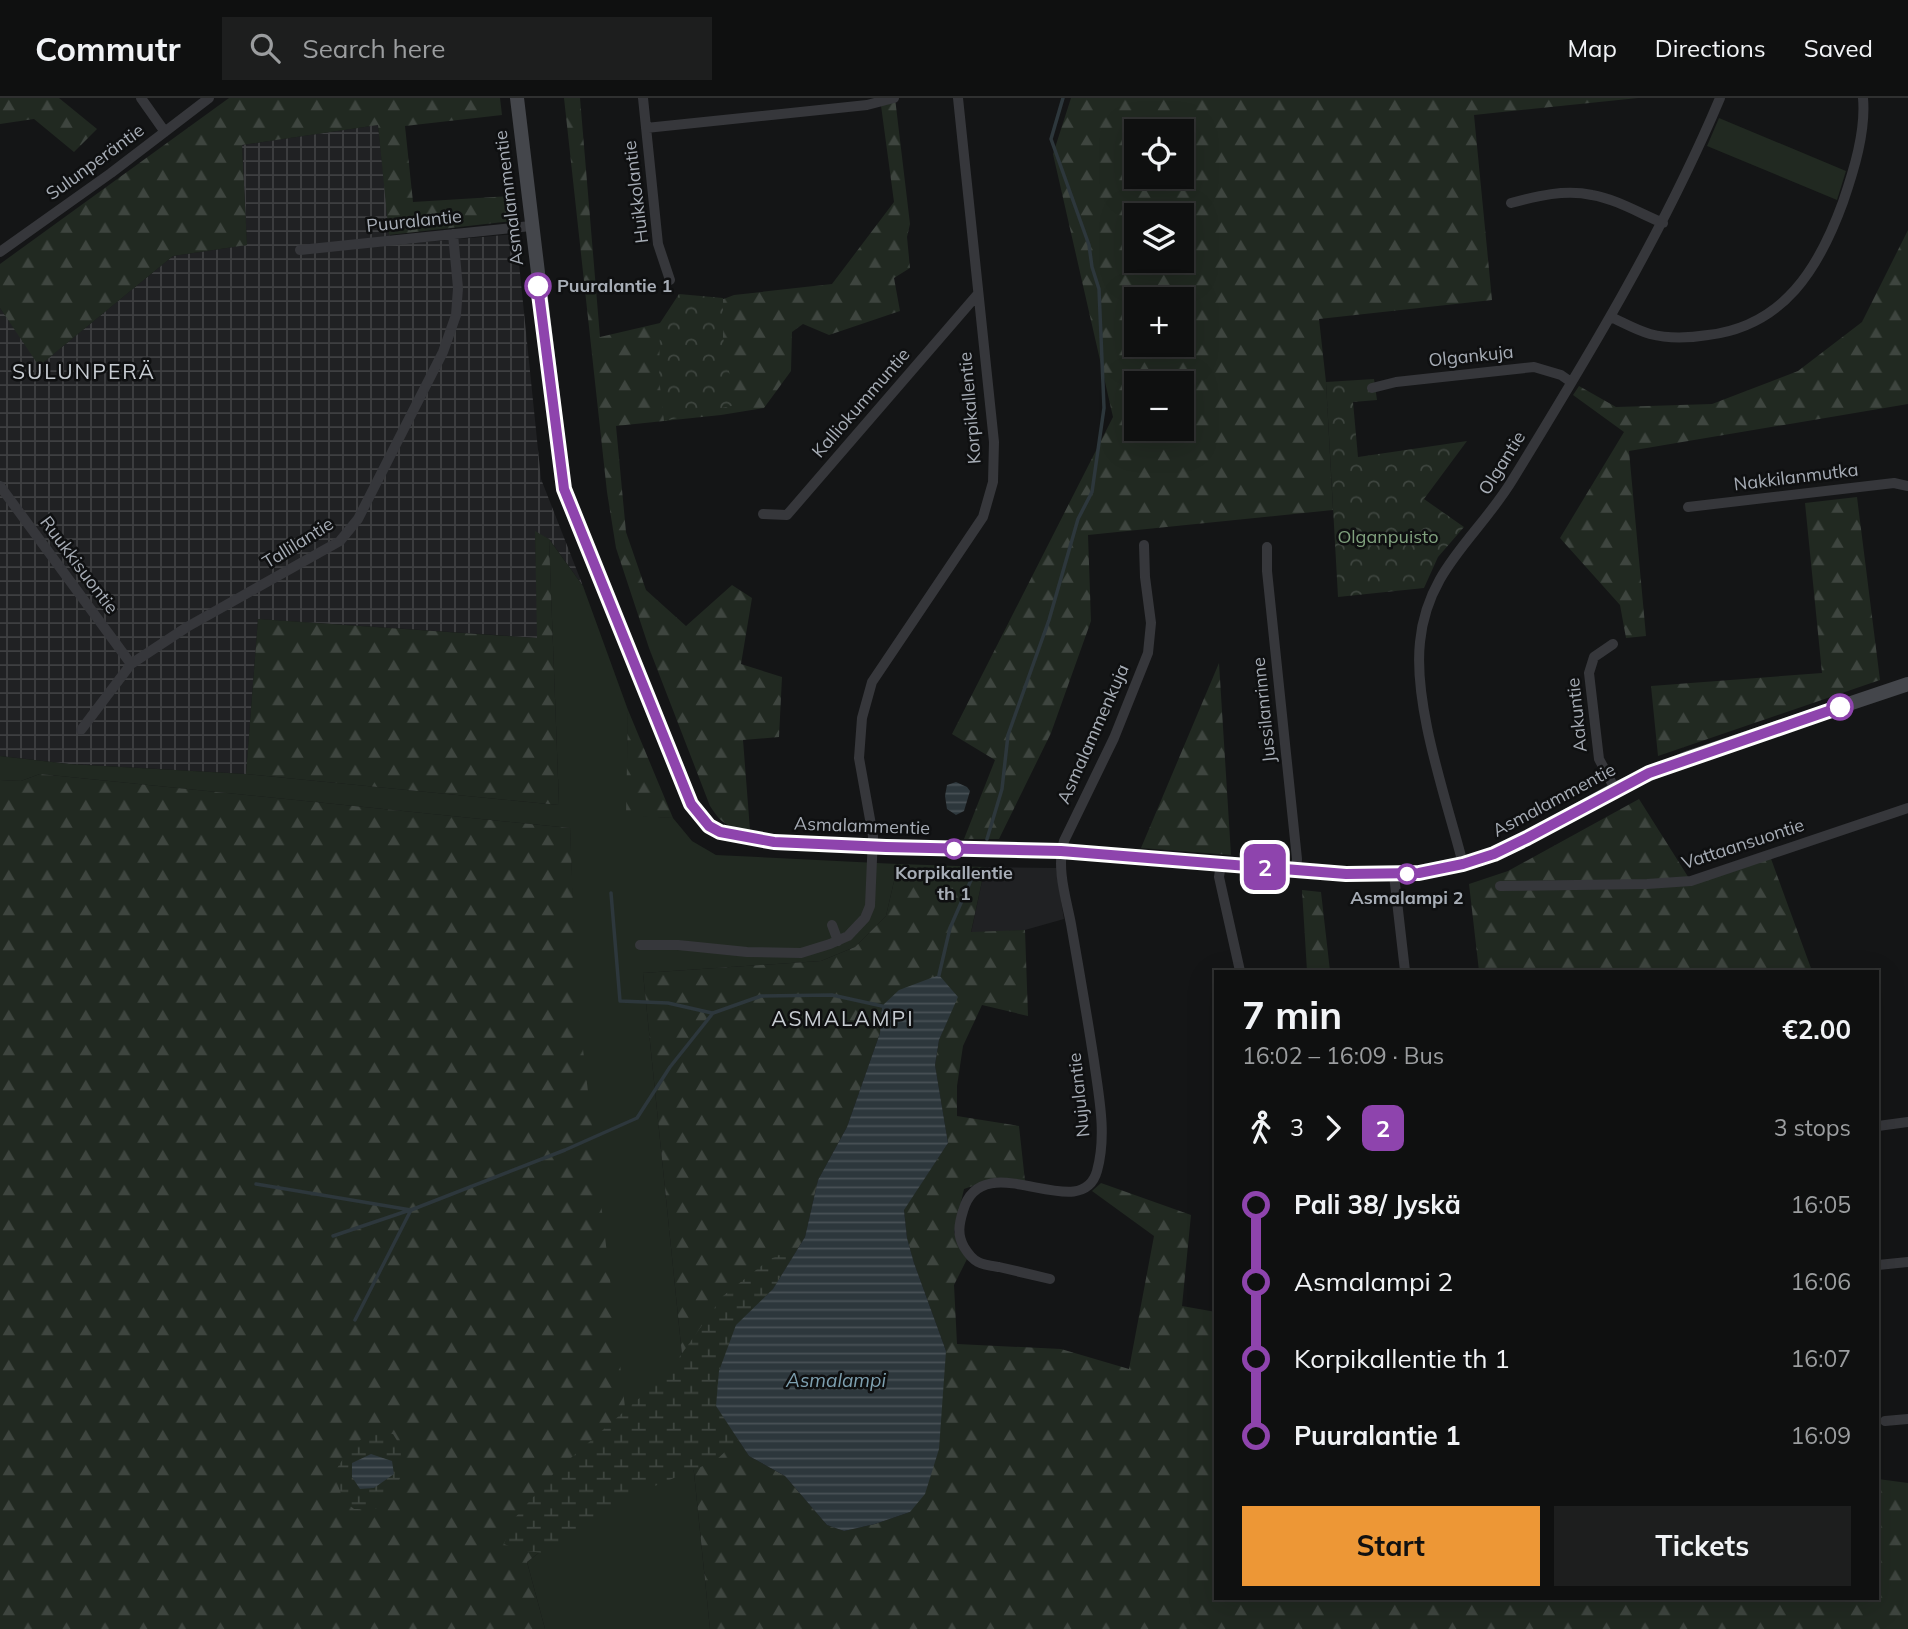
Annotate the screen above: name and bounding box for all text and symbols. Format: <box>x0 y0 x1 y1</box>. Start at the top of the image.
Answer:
search box <box>222 17 712 80</box>
text: Commutr <box>35 28 180 69</box>
icon: search <box>246 29 284 67</box>
text: Search here <box>302 32 445 65</box>
text: Map <box>1567 33 1617 63</box>
text: Directions <box>1655 33 1766 63</box>
text: Saved <box>1804 33 1873 63</box>
street label: Sulunperäntie <box>41 118 148 205</box>
map controls <box>1124 119 1194 441</box>
button: locate <box>1124 119 1194 189</box>
street label: Asmalammentie <box>489 129 528 267</box>
street label: Huikkolantie <box>618 140 653 245</box>
button: layers <box>1124 203 1194 273</box>
street label: Puuralantie <box>365 204 463 237</box>
marker: Puuralantie 1 <box>525 273 551 299</box>
place label: Puuralantie 1 <box>557 274 672 297</box>
button: + <box>1124 287 1194 357</box>
street label: Olgankuja <box>1427 340 1514 371</box>
street label: Kalliokummuntie <box>807 343 915 462</box>
street label: Korpikallentie <box>953 351 986 465</box>
district label: SULUNPERÄ <box>12 358 156 384</box>
button: − <box>1124 371 1194 441</box>
street label: Olgantie <box>1473 427 1530 499</box>
street label: Nakkilanmutka <box>1732 457 1859 496</box>
street label: Ruukkisuontie <box>35 511 124 618</box>
street label: Tallilantie <box>258 512 337 573</box>
park label: Olganpuisto <box>1337 525 1439 548</box>
street label: Jussilanrinne <box>1247 656 1280 764</box>
street label: Asmalammenkuja <box>1051 660 1134 807</box>
street label: Aakuntie <box>1561 677 1592 753</box>
unlabelled marker <box>1827 694 1853 720</box>
street label: Asmalammentie <box>1488 757 1619 842</box>
street label: Asmalammentie <box>794 812 930 839</box>
street label: Vattaansuontie <box>1679 813 1807 874</box>
marker: Korpikallentie th 1 <box>944 839 964 859</box>
line badge: 2 <box>1242 844 1288 890</box>
text: 2 <box>1258 852 1272 882</box>
place label: Korpikallentie th 1 <box>895 861 1013 905</box>
marker: Asmalampi 2 <box>1397 864 1417 884</box>
place label: Asmalampi 2 <box>1350 886 1464 909</box>
text: 7 min <box>1242 991 1342 1039</box>
district label: ASMALAMPI <box>771 1005 915 1031</box>
text: €2.00 <box>1782 1013 1851 1046</box>
text: 16:02 – 16:09 · Bus <box>1242 1041 1444 1070</box>
street label: Nujulantie <box>1063 1052 1094 1138</box>
icon: walk <box>1242 1109 1280 1147</box>
icon: forward <box>1314 1109 1352 1147</box>
text: 3 <box>1290 1113 1304 1142</box>
text: 2 <box>1376 1113 1390 1143</box>
text: 3 stops <box>1774 1113 1851 1142</box>
text: Pali 38/ Jyskä <box>1294 1188 1461 1221</box>
text: 16:05 <box>1791 1190 1851 1219</box>
text: Asmalampi 2 <box>1294 1265 1453 1298</box>
text: 16:06 <box>1791 1267 1851 1296</box>
text: Korpikallentie th 1 <box>1294 1342 1510 1375</box>
text: 16:07 <box>1791 1344 1851 1373</box>
water label: Asmalampi <box>785 1368 886 1392</box>
text: Puuralantie 1 <box>1294 1419 1461 1452</box>
text: 16:09 <box>1791 1421 1851 1450</box>
button: Start <box>1242 1506 1540 1586</box>
button: Tickets <box>1554 1506 1851 1586</box>

